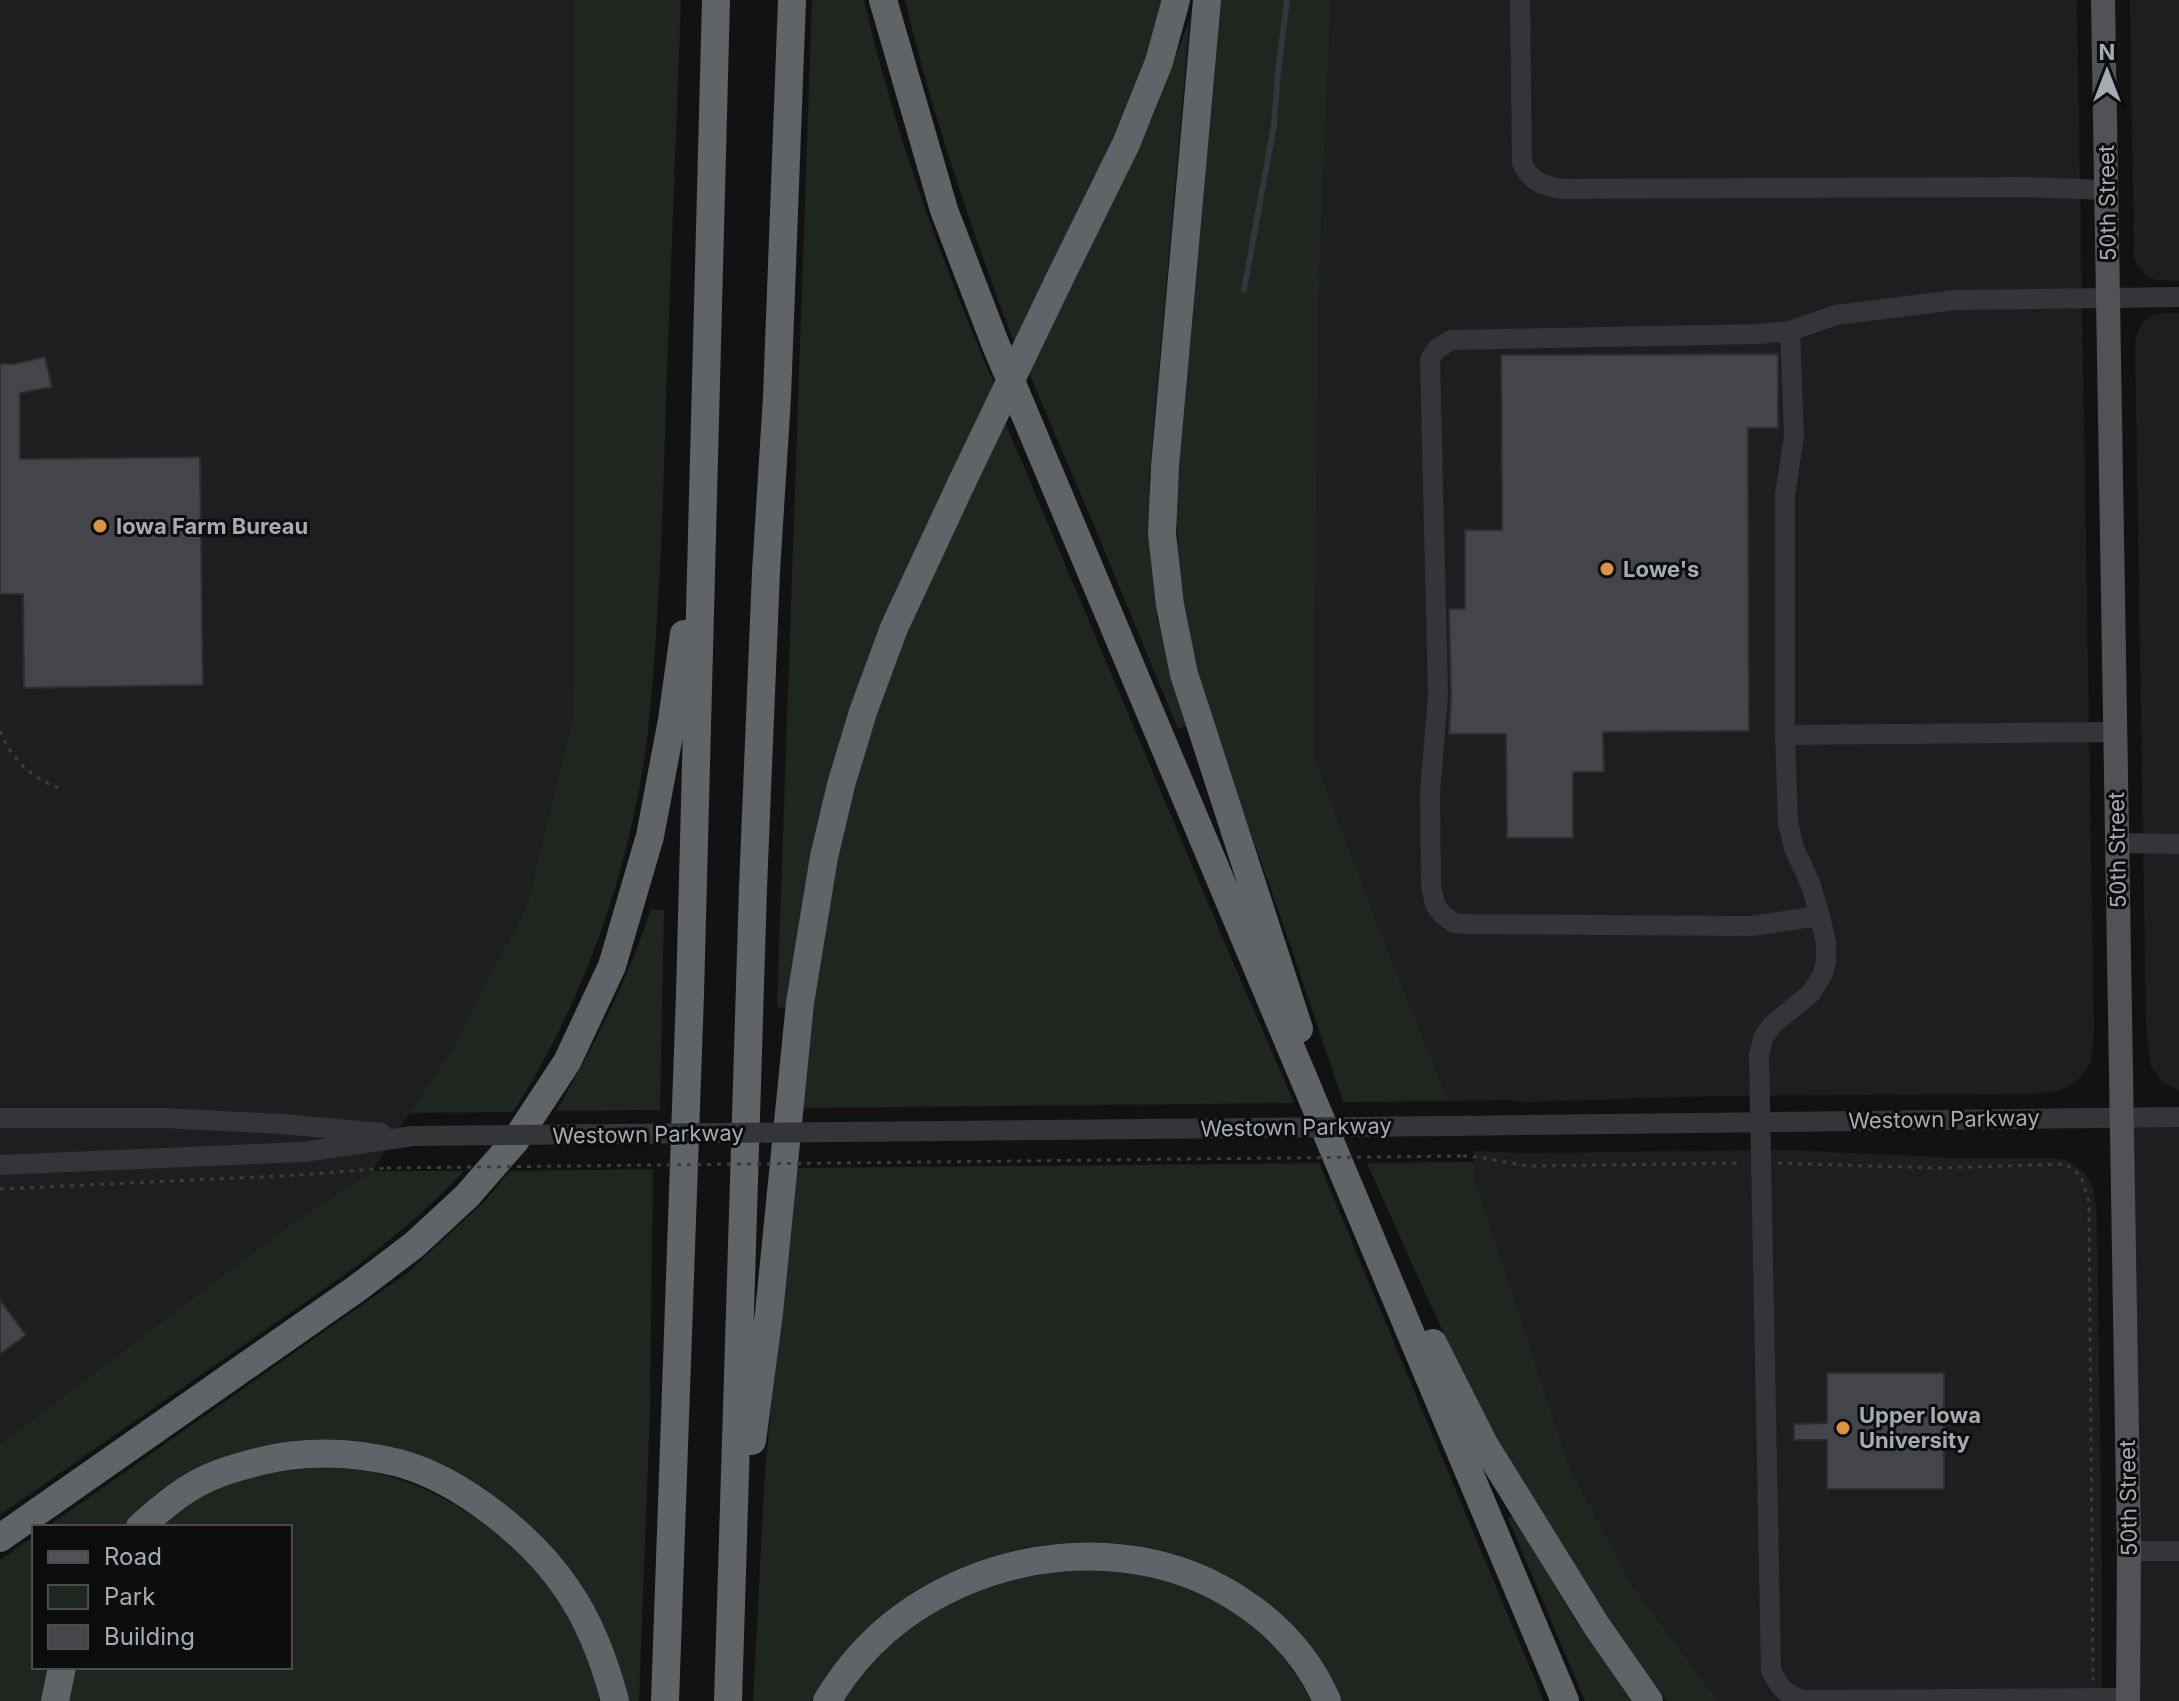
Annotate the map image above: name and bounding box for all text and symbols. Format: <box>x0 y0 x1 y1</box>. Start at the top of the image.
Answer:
north arrow <box>2067 32 2147 112</box>
text: N <box>2099 39 2115 65</box>
street label: 50th Street <box>2093 145 2121 261</box>
place label: Iowa Farm Bureau <box>116 513 308 539</box>
marker: Iowa Farm Bureau <box>91 517 109 535</box>
place label: Lowe's <box>1623 556 1699 582</box>
marker: Lowe's <box>1598 560 1616 578</box>
street label: 50th Street <box>2103 792 2131 908</box>
street label: Westown Parkway <box>1848 1104 2040 1134</box>
street label: Westown Parkway <box>1200 1112 1392 1142</box>
street label: Westown Parkway <box>552 1119 744 1149</box>
place label: Upper Iowa University <box>1859 1402 1981 1453</box>
marker: Upper Iowa University <box>1834 1419 1852 1437</box>
street label: 50th Street <box>2114 1440 2142 1556</box>
legend <box>32 1525 292 1669</box>
text: Road <box>104 1542 162 1571</box>
text: Park <box>104 1582 155 1611</box>
text: Building <box>104 1622 195 1651</box>

